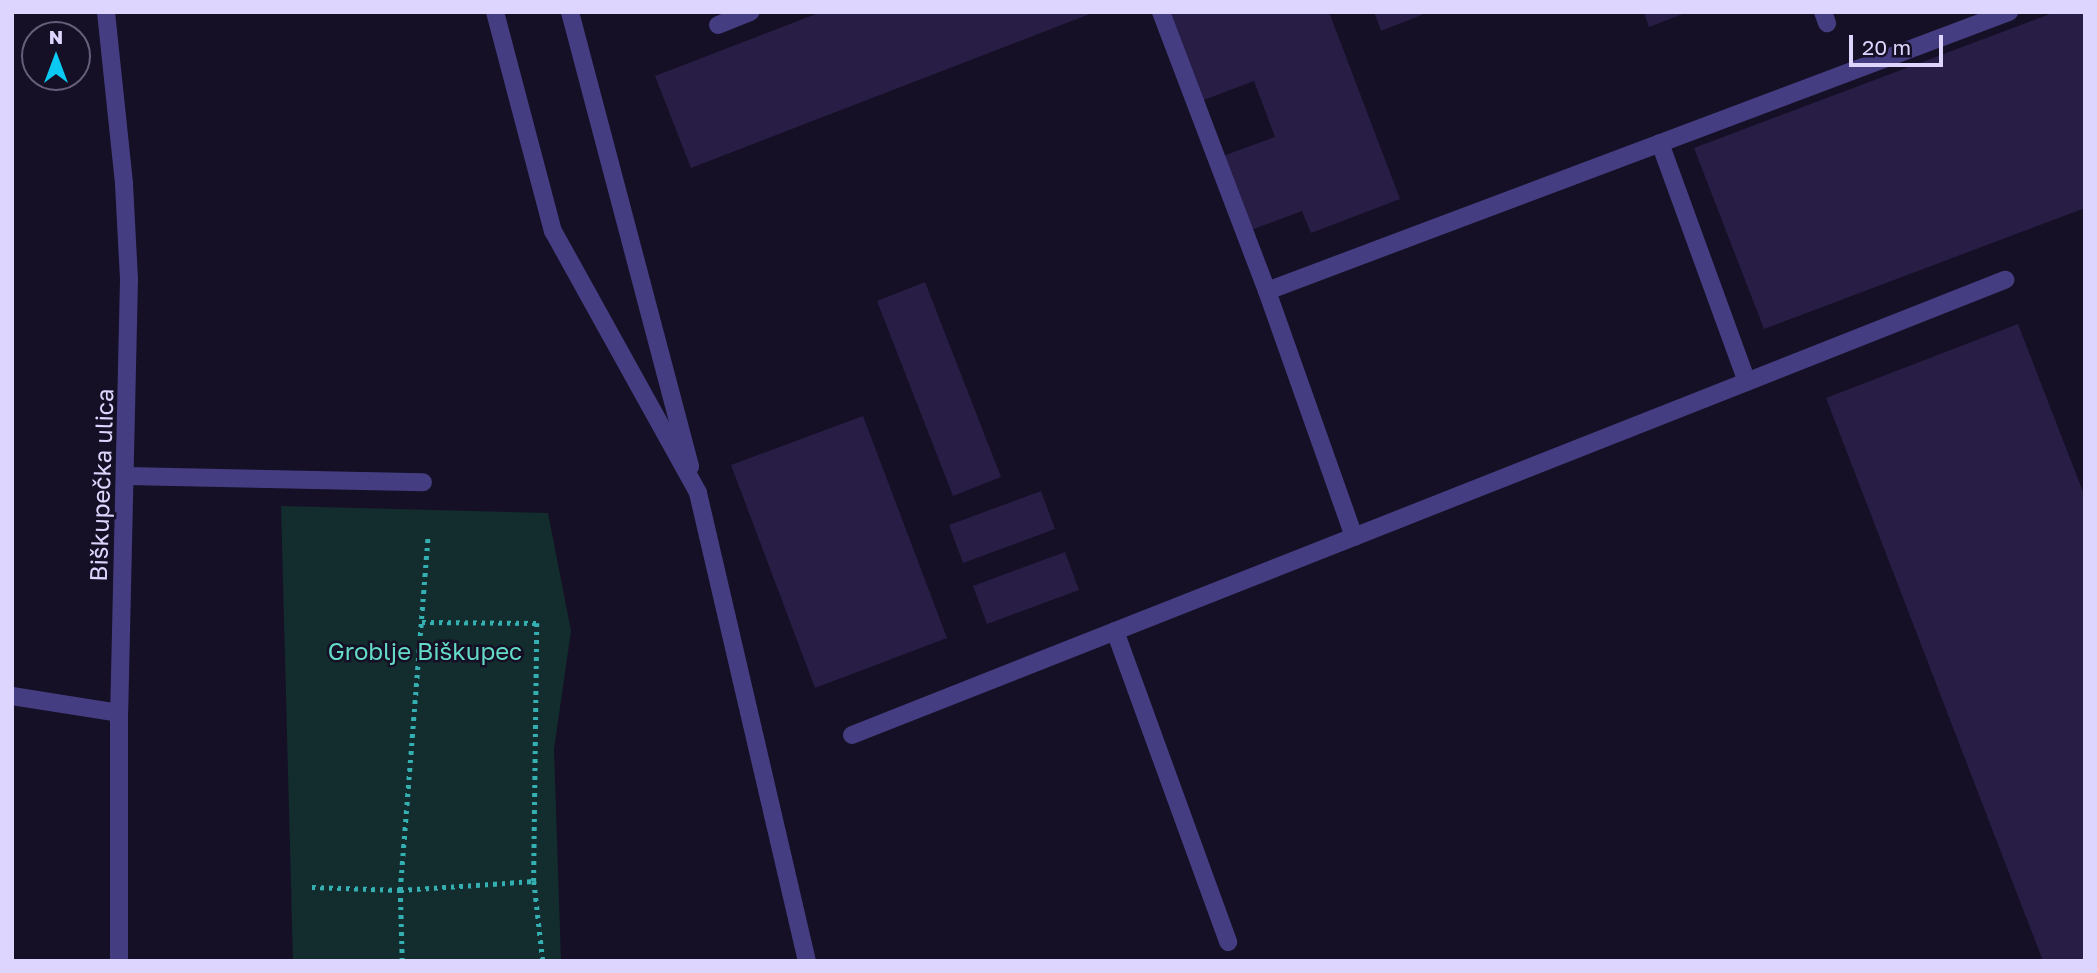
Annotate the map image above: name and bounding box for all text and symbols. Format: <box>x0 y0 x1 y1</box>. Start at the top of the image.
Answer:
north arrow <box>21 21 91 91</box>
scale bar <box>1852 21 1946 65</box>
text: N <box>49 25 63 48</box>
text: 20 m <box>1862 34 1911 60</box>
street label: Biškupečka ulica <box>83 388 119 582</box>
park label: Groblje Biškupec <box>328 637 522 665</box>

